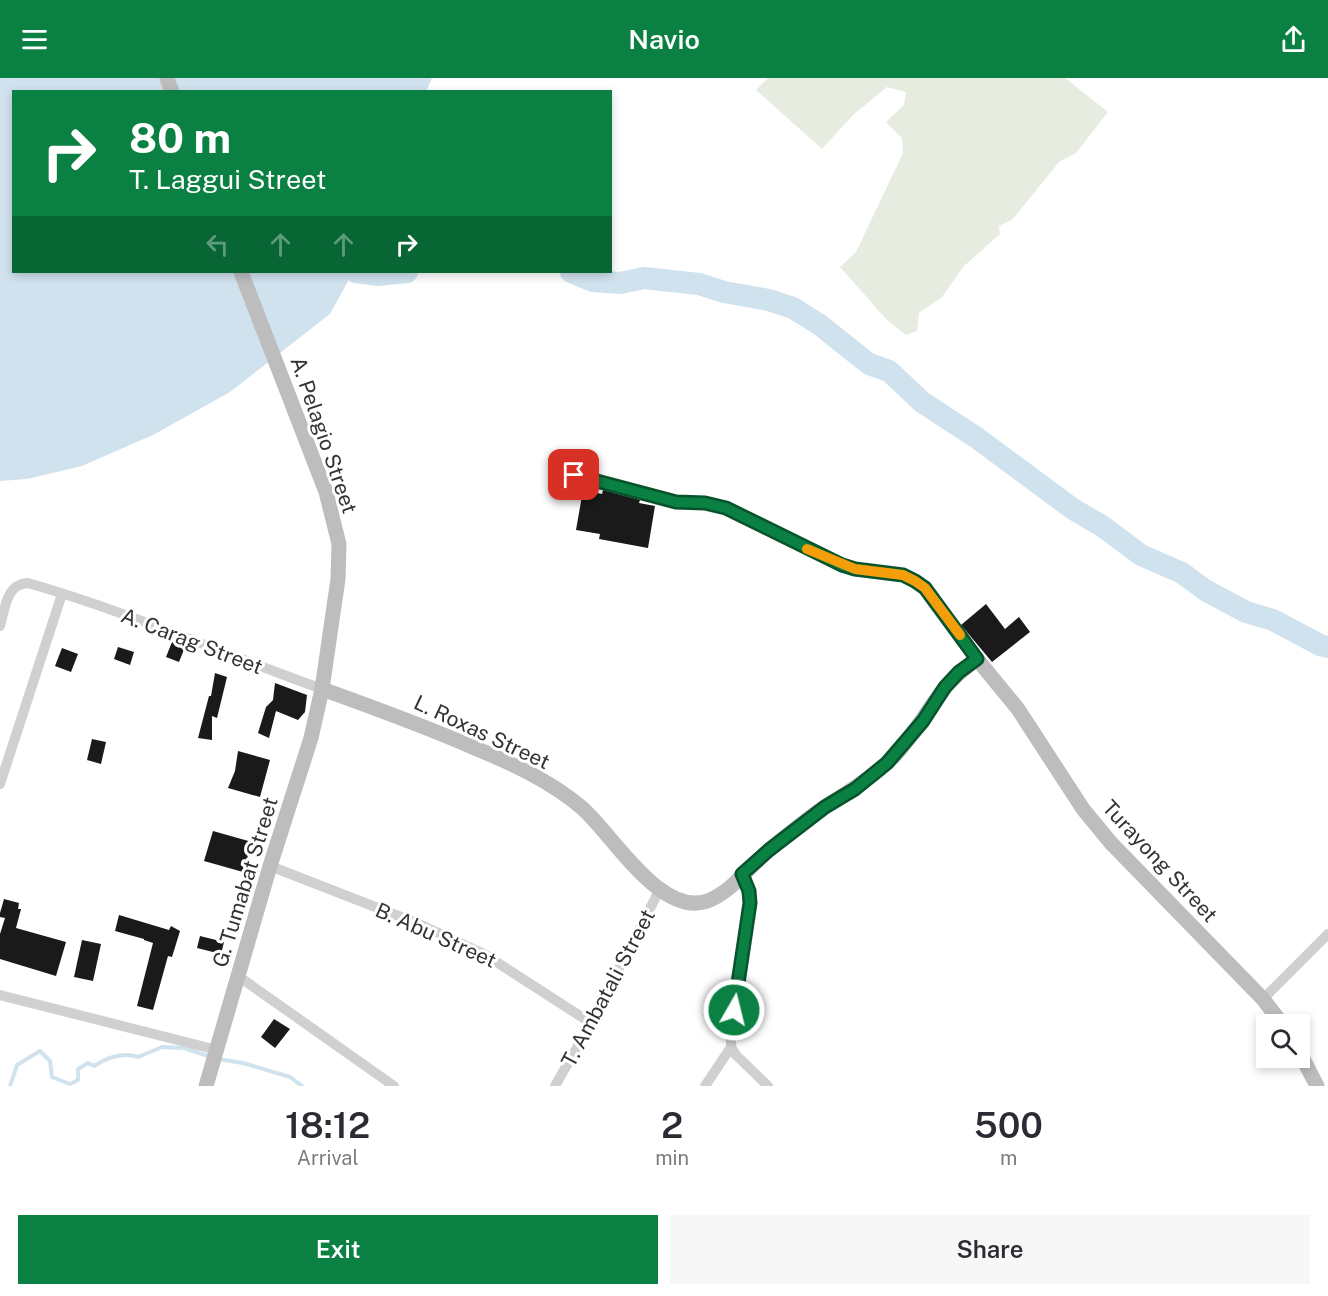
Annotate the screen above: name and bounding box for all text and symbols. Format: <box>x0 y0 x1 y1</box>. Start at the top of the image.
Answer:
icon: menu <box>18 23 51 56</box>
text: Navio <box>628 23 700 55</box>
icon: share <box>1277 23 1310 56</box>
text: 80 m <box>129 113 231 162</box>
icon: right <box>30 114 108 192</box>
text: T. Laggui Street <box>129 163 326 195</box>
icon: left <box>201 228 234 261</box>
icon: ahead <box>264 228 297 261</box>
icon: ahead <box>327 228 360 261</box>
icon: right <box>390 228 423 261</box>
street label: A. Pelagio Street <box>285 353 363 517</box>
pin <box>548 449 599 500</box>
icon: arrive <box>557 458 590 491</box>
street label: A. Carag Street <box>118 603 266 679</box>
street label: L. Roxas Street <box>410 690 554 774</box>
street label: G. Tumabat Street <box>207 794 283 970</box>
street label: Turayong Street <box>1097 795 1223 927</box>
street label: B. Abu Street <box>372 897 500 973</box>
street label: T. Ambatali Street <box>556 905 660 1071</box>
position arrow <box>702 978 766 1042</box>
map controls <box>1256 1014 1310 1068</box>
button: search <box>1256 1014 1310 1068</box>
text: 18:12 <box>285 1104 370 1146</box>
text: 2 <box>661 1104 683 1146</box>
text: 500 <box>974 1104 1043 1146</box>
text: Arrival <box>297 1146 358 1170</box>
text: min <box>655 1146 689 1170</box>
text: m <box>1000 1146 1017 1170</box>
button: Exit <box>18 1215 658 1284</box>
button: Share <box>670 1215 1310 1284</box>

